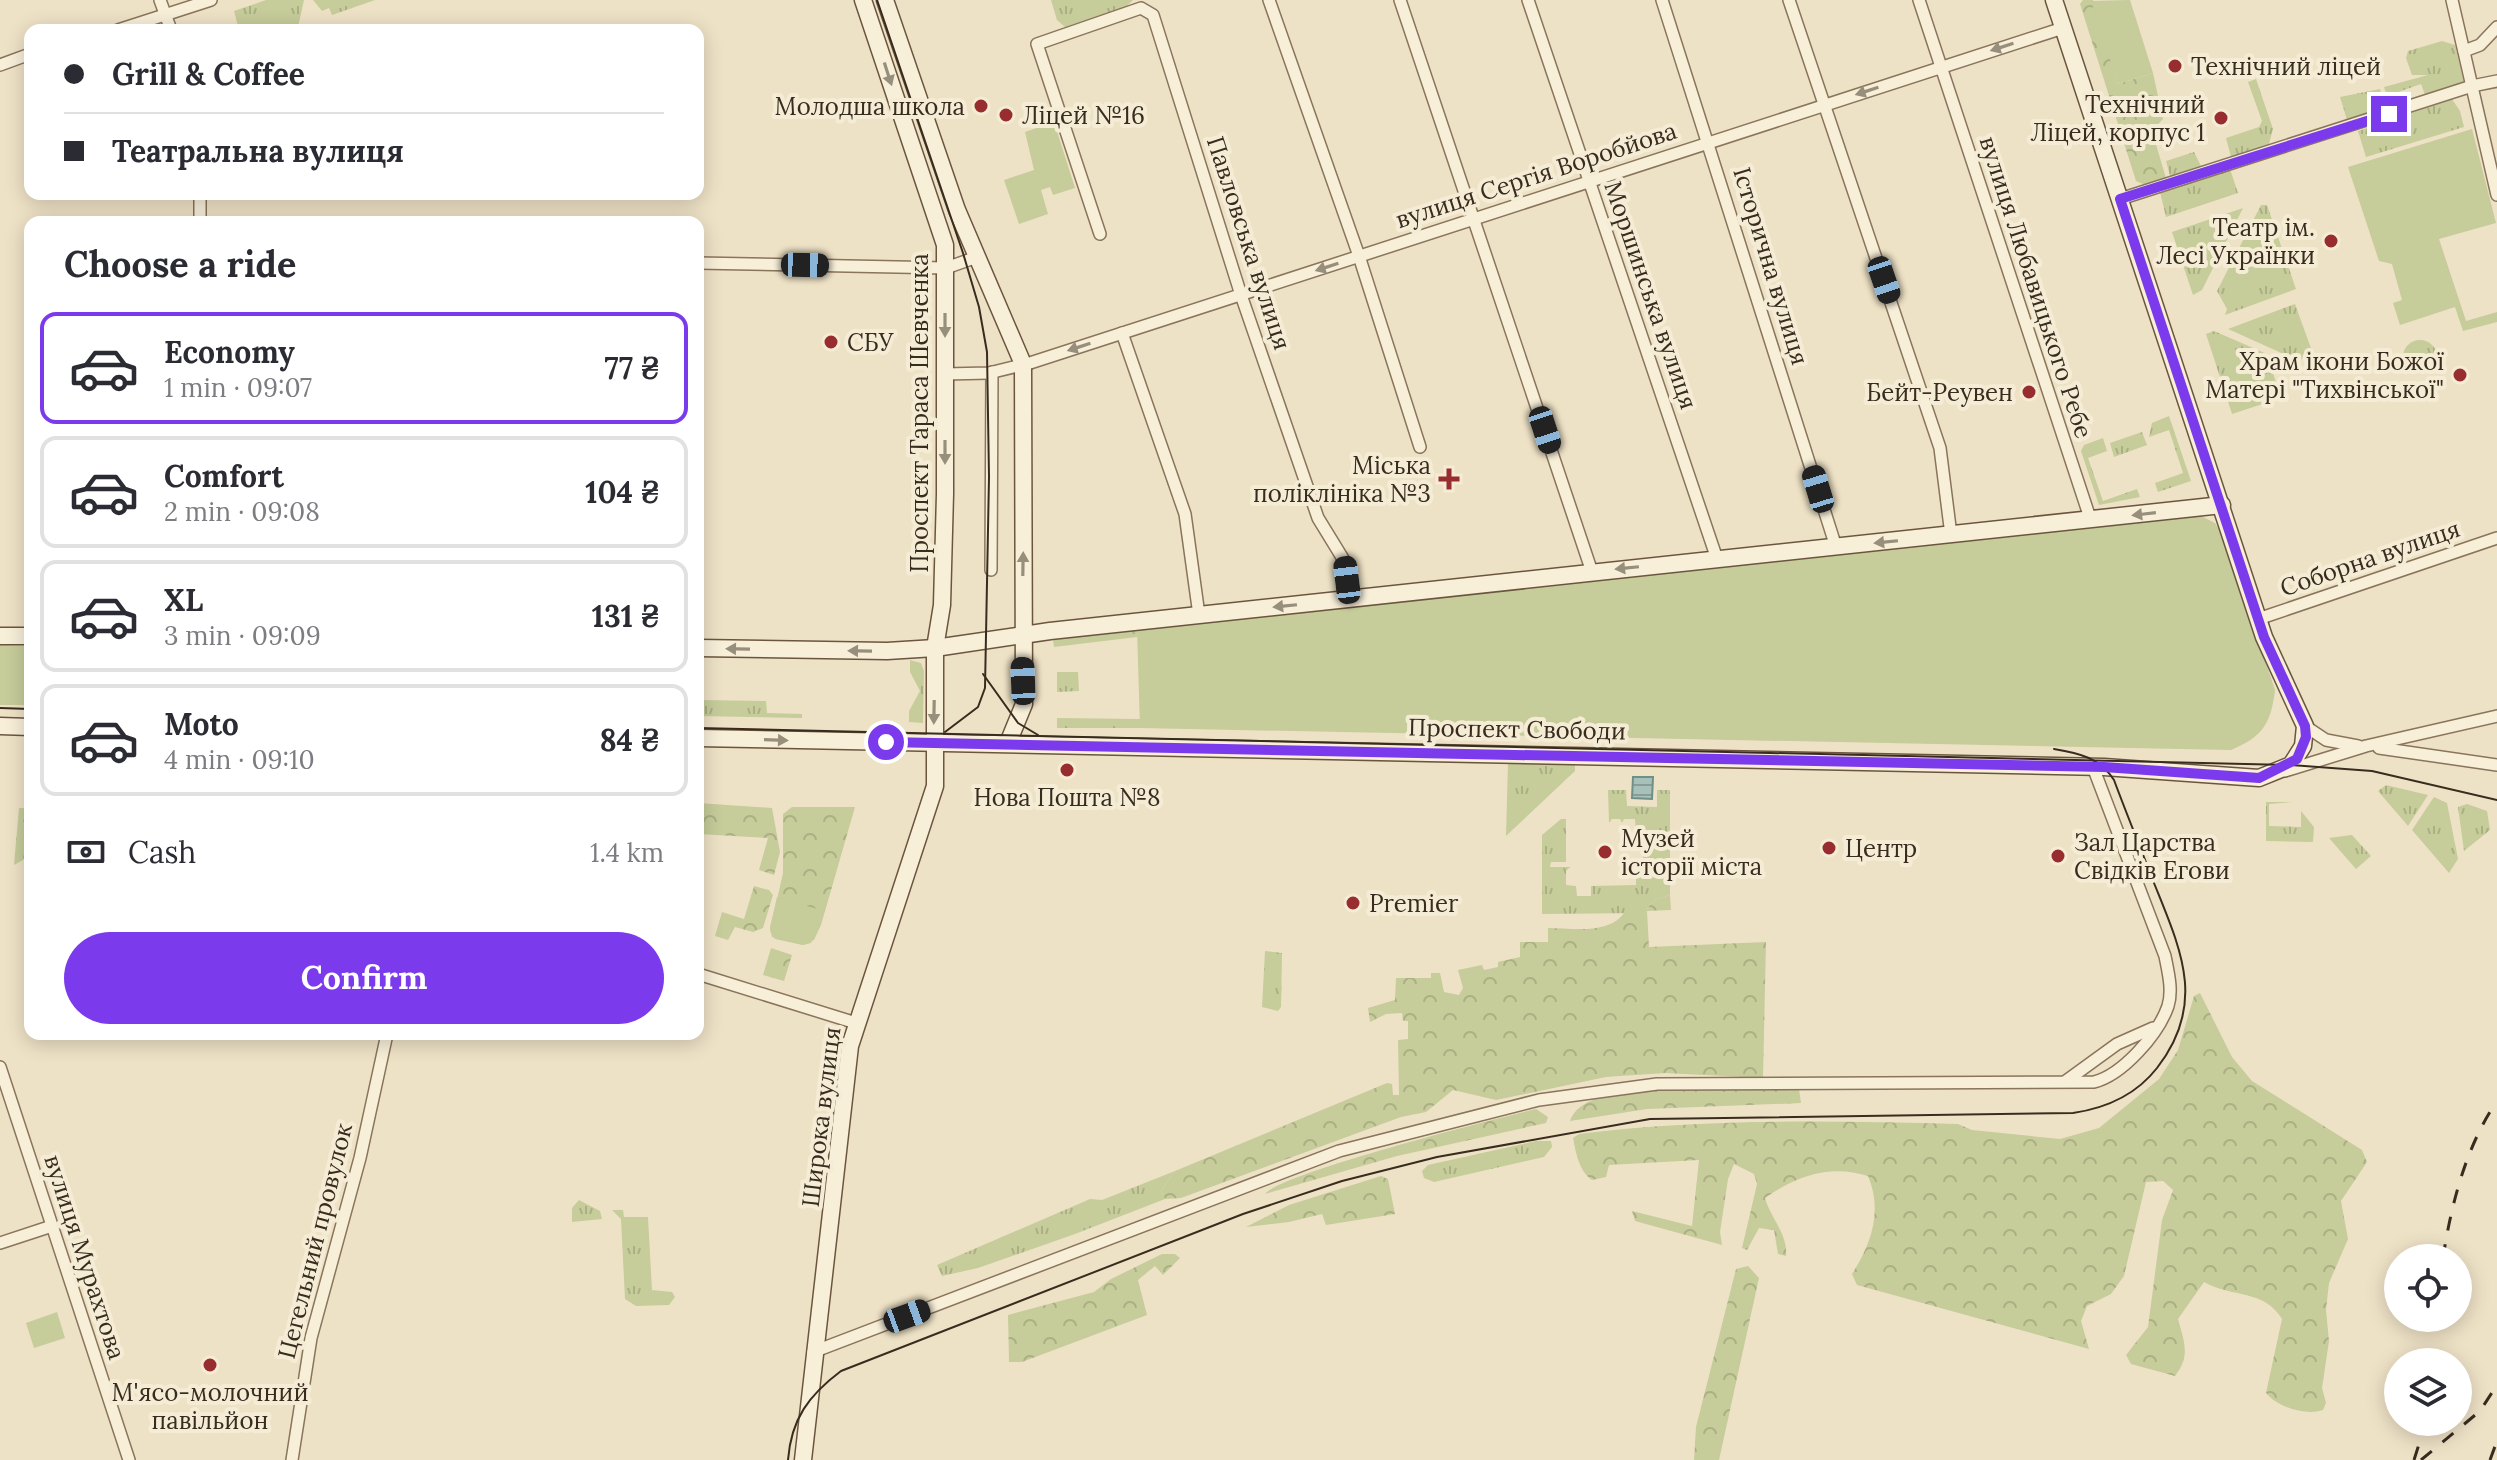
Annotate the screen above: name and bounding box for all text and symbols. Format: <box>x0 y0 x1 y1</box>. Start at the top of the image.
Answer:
one-way arrow <box>1990 42 2014 54</box>
place label: Технічний ліцей <box>2191 51 2381 82</box>
text: Grill & Coffee <box>112 55 305 93</box>
marker: Технічний ліцей <box>2166 57 2184 75</box>
one-way arrow <box>882 62 894 86</box>
one-way arrow <box>1854 85 1878 97</box>
place label: Технічний Ліцей, корпус 1 <box>2031 89 2205 148</box>
place label: Молодша школа <box>775 91 965 122</box>
route end <box>2371 96 2407 132</box>
marker: Молодша школа <box>972 97 990 115</box>
place label: Ліцей №16 <box>1022 100 1145 131</box>
marker: Ліцей №16 <box>997 106 1015 124</box>
marker: Технічний Ліцей, корпус 1 <box>2212 109 2230 127</box>
street label: вулиця Сергія Воробйова <box>1392 115 1680 235</box>
text: Театральна вулиця <box>112 132 404 170</box>
street label: Павловська вулиця <box>1200 132 1298 354</box>
street label: вулиця Любавицького Ребе <box>1972 132 2100 442</box>
street label: Історична вулиця <box>1726 164 1816 368</box>
street label: Моршинська вулиця <box>1597 177 1705 413</box>
place label: Театр ім. Лесі Українки <box>2156 212 2315 271</box>
marker: Театр ім. Лесі Українки <box>2322 232 2340 250</box>
text: Choose a ride <box>64 241 296 287</box>
car <box>781 253 829 277</box>
street label: Проспект Тараса Шевченка <box>904 253 935 573</box>
car <box>1865 253 1903 307</box>
one-way arrow <box>1314 261 1338 273</box>
one-way arrow <box>939 313 952 338</box>
place label: СБУ <box>847 327 894 358</box>
icon: car <box>68 332 140 404</box>
text: Economy <box>164 333 295 371</box>
marker: СБУ <box>822 333 840 351</box>
one-way arrow <box>1067 341 1091 353</box>
place label: Храм ікони Божої Матері "Тихвінської" <box>2205 346 2444 405</box>
text: 77 ₴ <box>604 349 660 387</box>
marker: Храм ікони Божої Матері "Тихвінської" <box>2451 366 2469 384</box>
text: 1 min · 09:07 <box>164 371 312 404</box>
place label: Бейт-Реувен <box>1866 377 2013 408</box>
marker: Бейт-Реувен <box>2020 383 2038 401</box>
car <box>1526 403 1564 457</box>
one-way arrow <box>939 440 951 465</box>
place label: Міська поліклініка №3 <box>1253 450 1431 509</box>
icon: car <box>68 456 140 528</box>
text: Comfort <box>164 457 284 495</box>
car <box>1800 463 1836 515</box>
marker: Міська поліклініка №3 <box>1438 468 1460 490</box>
text: 104 ₴ <box>585 473 660 511</box>
text: 2 min · 09:08 <box>164 495 320 528</box>
one-way arrow <box>2131 508 2156 521</box>
street label: Соборна вулиця <box>2276 513 2464 603</box>
one-way arrow <box>1873 535 1898 548</box>
one-way arrow <box>1017 551 1030 576</box>
car <box>1332 555 1362 605</box>
one-way arrow <box>1614 562 1639 575</box>
icon: car <box>68 580 140 652</box>
text: XL <box>164 581 203 619</box>
text: 131 ₴ <box>592 597 660 635</box>
one-way arrow <box>1272 599 1297 612</box>
text: 3 min · 09:09 <box>164 619 321 652</box>
one-way arrow <box>725 642 750 655</box>
one-way arrow <box>847 644 872 657</box>
car <box>1010 657 1036 705</box>
one-way arrow <box>927 700 940 725</box>
icon: car <box>68 704 140 776</box>
text: Moto <box>164 705 239 743</box>
street label: Проспект Свободи <box>1408 712 1626 746</box>
text: 84 ₴ <box>599 721 660 759</box>
route start <box>868 724 904 760</box>
one-way arrow <box>764 733 789 746</box>
text: 4 min · 09:10 <box>164 743 315 776</box>
marker: Нова Пошта №8 <box>1058 761 1076 779</box>
place label: Нова Пошта №8 <box>974 782 1160 813</box>
place label: Музей історії міста <box>1621 823 1762 882</box>
place label: Зал Царства Свiдкiв Егови <box>2074 827 2230 886</box>
icon: cash <box>64 830 108 874</box>
text: Cash <box>128 833 196 871</box>
place label: Центр <box>1845 833 1917 864</box>
text: 1.4 km <box>590 836 664 869</box>
marker: Центр <box>1820 839 1838 857</box>
marker: Музей історії міста <box>1596 843 1614 861</box>
marker: Зал Царства Свiдкiв Егови <box>2049 847 2067 865</box>
place label: Premier <box>1369 888 1459 919</box>
marker: Premier <box>1344 894 1362 912</box>
button: Confirm <box>64 932 664 1024</box>
street label: Широка вулиця <box>795 1025 847 1209</box>
street label: Цегельний провулок <box>271 1120 359 1362</box>
street label: вулиця Мурахтова <box>37 1151 133 1363</box>
map controls <box>2384 1244 2472 1436</box>
button: locate <box>2384 1244 2472 1332</box>
car <box>880 1297 934 1335</box>
button: layers <box>2384 1348 2472 1436</box>
marker: М'ясо-молочний павільйон <box>201 1356 219 1374</box>
place label: М'ясо-молочний павільйон <box>112 1377 308 1436</box>

